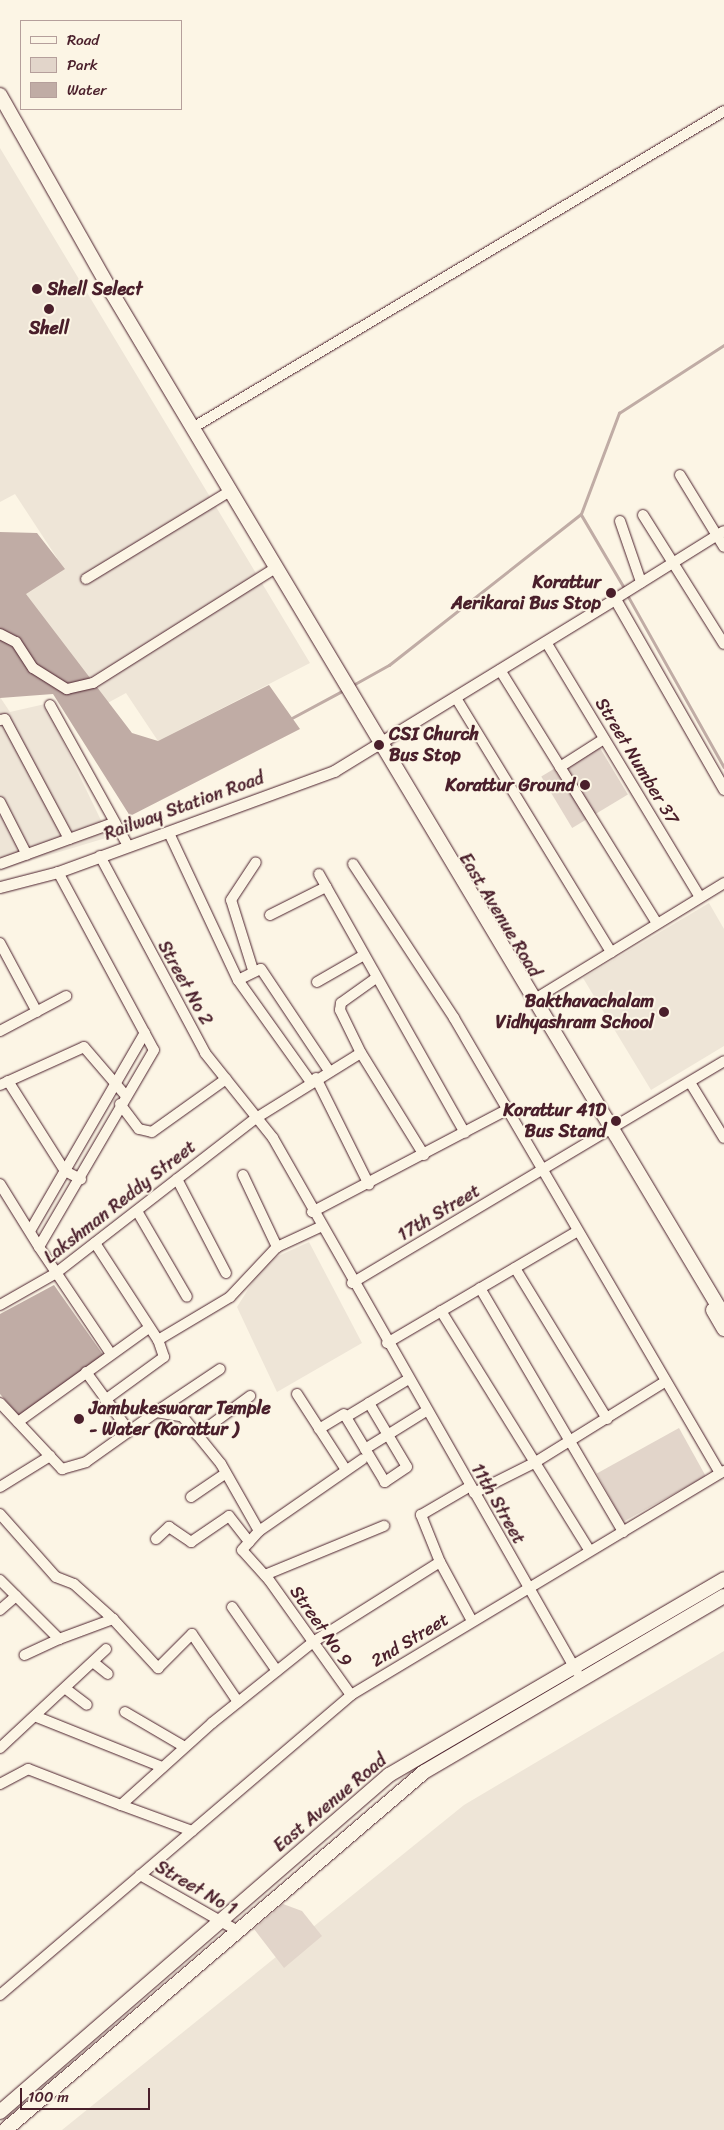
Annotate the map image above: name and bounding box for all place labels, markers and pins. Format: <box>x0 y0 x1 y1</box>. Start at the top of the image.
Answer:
place label: Shell Select <box>47 278 143 300</box>
marker: Shell Select <box>31 283 43 295</box>
marker: Shell <box>43 303 55 315</box>
place label: Shell <box>29 317 69 339</box>
place label: Korattur Aerikarai Bus Stop <box>451 572 601 614</box>
marker: Korattur Aerikarai Bus Stop <box>605 587 617 599</box>
place label: CSI Church Bus Stop <box>389 724 479 766</box>
marker: CSI Church Bus Stop <box>373 739 385 751</box>
place label: Korattur Ground <box>445 774 575 796</box>
marker: Korattur Ground <box>579 779 591 791</box>
place label: Bakthavachalam Vidhyashram School <box>495 991 654 1034</box>
marker: Bakthavachalam Vidhyashram School <box>658 1006 670 1018</box>
place label: Korattur 41D Bus Stand <box>503 1100 606 1142</box>
marker: Korattur 41D Bus Stand <box>610 1115 622 1127</box>
place label: Jambukeswarar Temple - Water (Korattur ) <box>89 1398 271 1440</box>
marker: Jambukeswarar Temple - Water (Korattur ) <box>73 1413 85 1425</box>

